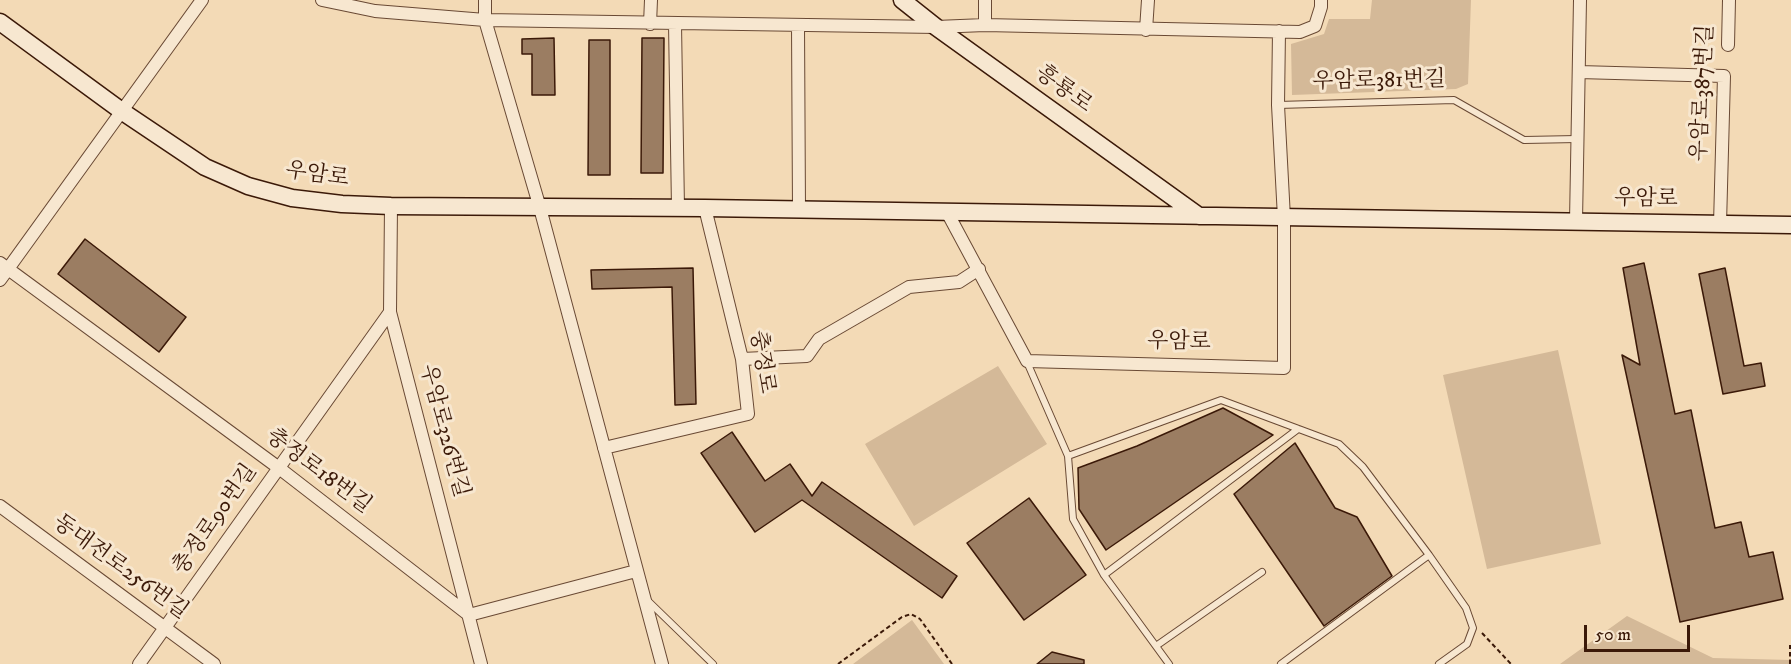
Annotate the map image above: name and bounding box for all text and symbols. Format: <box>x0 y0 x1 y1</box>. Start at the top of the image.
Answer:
street label: 우암로387번길 <box>1687 24 1721 162</box>
street label: 흥룡로 <box>1029 61 1097 119</box>
street label: 우암로381번길 <box>1312 68 1446 96</box>
street label: 우암로 <box>284 158 350 194</box>
street label: 우암로 <box>1614 186 1678 214</box>
street label: 충정로 <box>743 328 779 396</box>
street label: 우암로 <box>1147 329 1211 357</box>
street label: 우암로326번길 <box>413 362 473 500</box>
street label: 충정로18번길 <box>260 424 376 520</box>
street label: 충정로90번길 <box>168 460 264 580</box>
street label: 동대전로256번길 <box>47 510 193 626</box>
scale bar <box>1587 613 1694 651</box>
text: 50 m <box>1595 624 1631 646</box>

